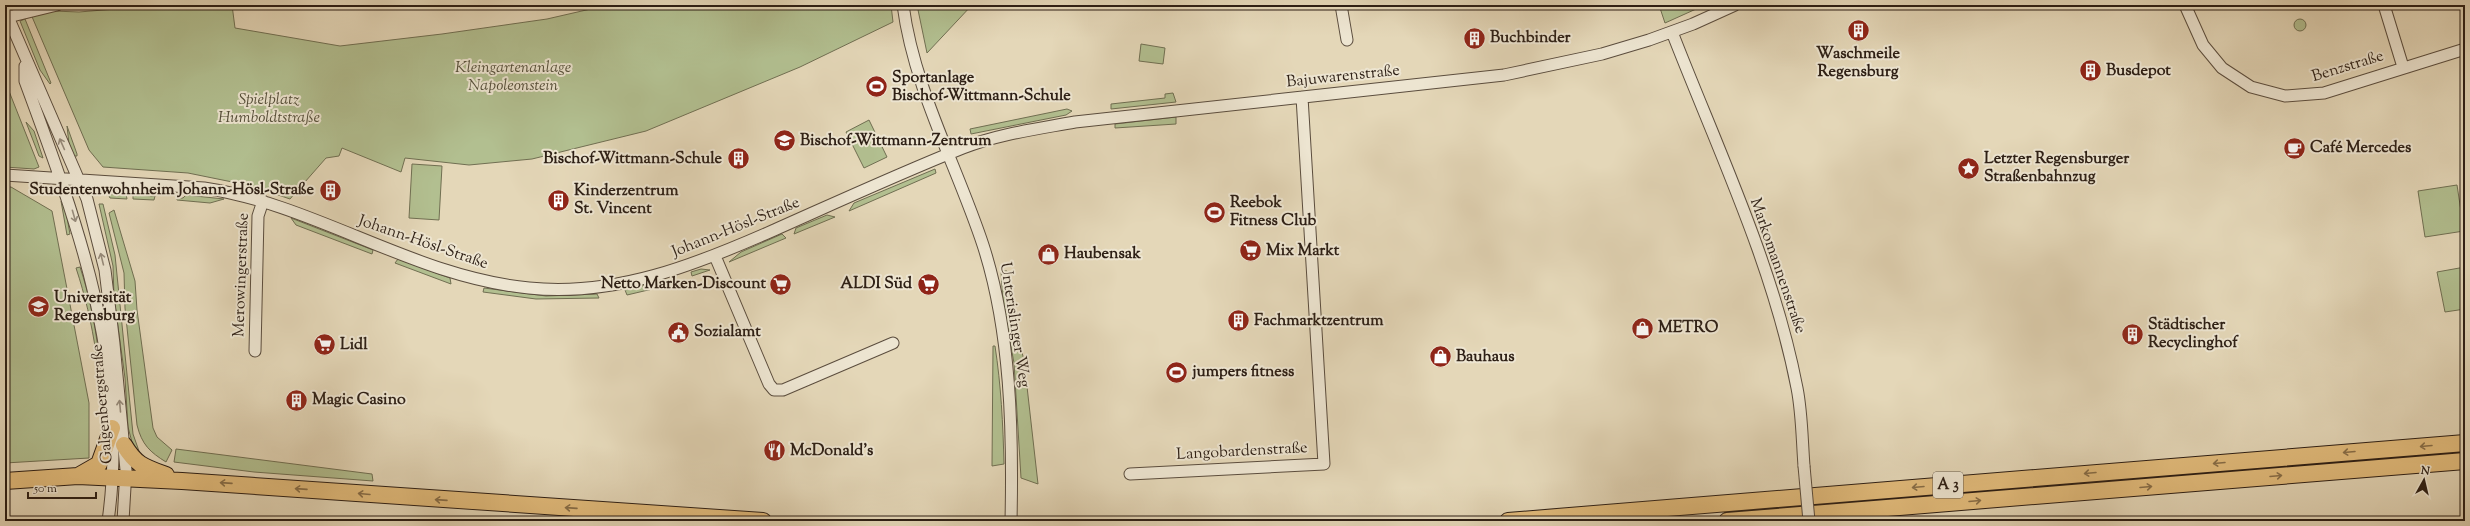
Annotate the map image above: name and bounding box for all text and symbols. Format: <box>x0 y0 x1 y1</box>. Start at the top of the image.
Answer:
building icon: Waschmeile Regensburg <box>1845 18 1871 44</box>
building icon: Buchbinder <box>1461 25 1487 51</box>
place label: Buchbinder <box>1490 27 1572 50</box>
place label: Waschmeile Regensburg <box>1816 43 1900 84</box>
street label: Benzstraße <box>2309 45 2387 89</box>
park label: Kleingartenanlage Napoleonstein <box>455 57 571 98</box>
building icon: Busdepot <box>2078 58 2104 84</box>
street label: Bajuwarenstraße <box>1285 60 1401 94</box>
place label: Busdepot <box>2106 60 2171 83</box>
place label: Sportanlage Bischof-Wittmann-Schule <box>892 67 1071 108</box>
sports icon: Sportanlage Bischof-Wittmann-Schule <box>864 74 890 100</box>
park label: Spielplatz Humboldtstraße <box>218 89 320 130</box>
school or university icon: Bischof-Wittmann-Zentrum <box>772 128 798 154</box>
place label: Bischof-Wittmann-Zentrum <box>800 130 992 153</box>
cafe icon: Café Mercedes <box>2282 135 2308 161</box>
place label: Café Mercedes <box>2310 137 2411 160</box>
one-way arrow <box>58 138 65 150</box>
building icon: Bischof-Wittmann-Schule <box>725 146 751 172</box>
place label: Bischof-Wittmann-Schule <box>543 148 723 171</box>
place label: Letzter Regensburger Straßenbahnzug <box>1984 148 2130 189</box>
place icon: Letzter Regensburger Straßenbahnzug <box>1955 155 1981 181</box>
building icon: Studentenwohnheim Johann-Hösl-Straße <box>317 177 343 203</box>
place label: Studentenwohnheim Johann-Hösl-Straße <box>29 179 315 202</box>
place label: Kinderzentrum St. Vincent <box>574 180 679 221</box>
building icon: Kinderzentrum St. Vincent <box>545 187 571 213</box>
street label: Johann-Hösl-Straße <box>668 192 803 265</box>
place label: Reebok Fitness Club <box>1230 192 1317 233</box>
street label: Markomannenstraße <box>1743 195 1811 337</box>
sports icon: Reebok Fitness Club <box>1201 199 1227 225</box>
one-way arrow <box>71 209 78 222</box>
street label: Johann-Hösl-Straße <box>354 210 491 276</box>
street label: Merowingerstraße <box>228 213 256 337</box>
supermarket icon: Mix Markt <box>1237 238 1263 264</box>
place label: Mix Markt <box>1266 240 1340 263</box>
shop icon: Haubensak <box>1036 241 1062 267</box>
place label: Haubensak <box>1064 243 1141 266</box>
one-way arrow <box>98 253 105 266</box>
street label: Unterislinger Weg <box>993 261 1035 389</box>
supermarket icon: Netto Marken-Discount <box>768 271 794 297</box>
supermarket icon: ALDI Süd <box>915 271 941 297</box>
place label: Netto Marken-Discount <box>601 273 767 296</box>
place label: ALDI Süd <box>840 273 913 296</box>
place label: Universität Regensburg <box>54 287 135 328</box>
school or university icon: Universität Regensburg <box>25 294 51 320</box>
building icon: Fachmarktzentrum <box>1225 308 1251 334</box>
place label: Fachmarktzentrum <box>1254 310 1384 333</box>
place label: Städtischer Recyclinghof <box>2148 314 2239 355</box>
shop icon: METRO <box>1630 315 1656 341</box>
place label: METRO <box>1658 317 1719 340</box>
public building icon: Sozialamt <box>666 319 692 345</box>
place label: Sozialamt <box>694 321 761 344</box>
building icon: Städtischer Recyclinghof <box>2120 321 2146 347</box>
supermarket icon: Lidl <box>311 332 337 358</box>
place label: Lidl <box>340 334 368 357</box>
street label: Galgenbergstraße <box>86 343 120 465</box>
shop icon: Bauhaus <box>1427 344 1453 370</box>
place label: Bauhaus <box>1456 346 1515 369</box>
sports icon: jumpers fitness <box>1164 359 1190 385</box>
place label: jumpers fitness <box>1192 361 1294 384</box>
building icon: Magic Casino <box>283 387 309 413</box>
place label: Magic Casino <box>312 389 406 412</box>
one-way arrow <box>117 400 124 413</box>
street label: Langobardenstraße <box>1176 437 1308 467</box>
restaurant icon: McDonald's <box>762 438 788 464</box>
place label: McDonald's <box>790 440 873 463</box>
one-way arrow <box>2420 442 2433 449</box>
one-way arrow <box>2343 449 2356 456</box>
one-way arrow <box>2213 459 2226 466</box>
north arrow <box>2404 460 2444 500</box>
text: N <box>2419 462 2431 480</box>
one-way arrow <box>2084 470 2097 477</box>
road number: A 3 <box>1933 472 1963 498</box>
one-way arrow <box>2269 473 2282 480</box>
scale bar <box>28 474 96 500</box>
text: 50 m <box>33 480 57 498</box>
one-way arrow <box>220 480 233 487</box>
one-way arrow <box>2139 483 2152 490</box>
one-way arrow <box>1912 484 1925 491</box>
one-way arrow <box>295 485 308 492</box>
one-way arrow <box>358 490 371 497</box>
one-way arrow <box>435 496 448 503</box>
one-way arrow <box>1968 497 1981 504</box>
one-way arrow <box>565 504 578 512</box>

